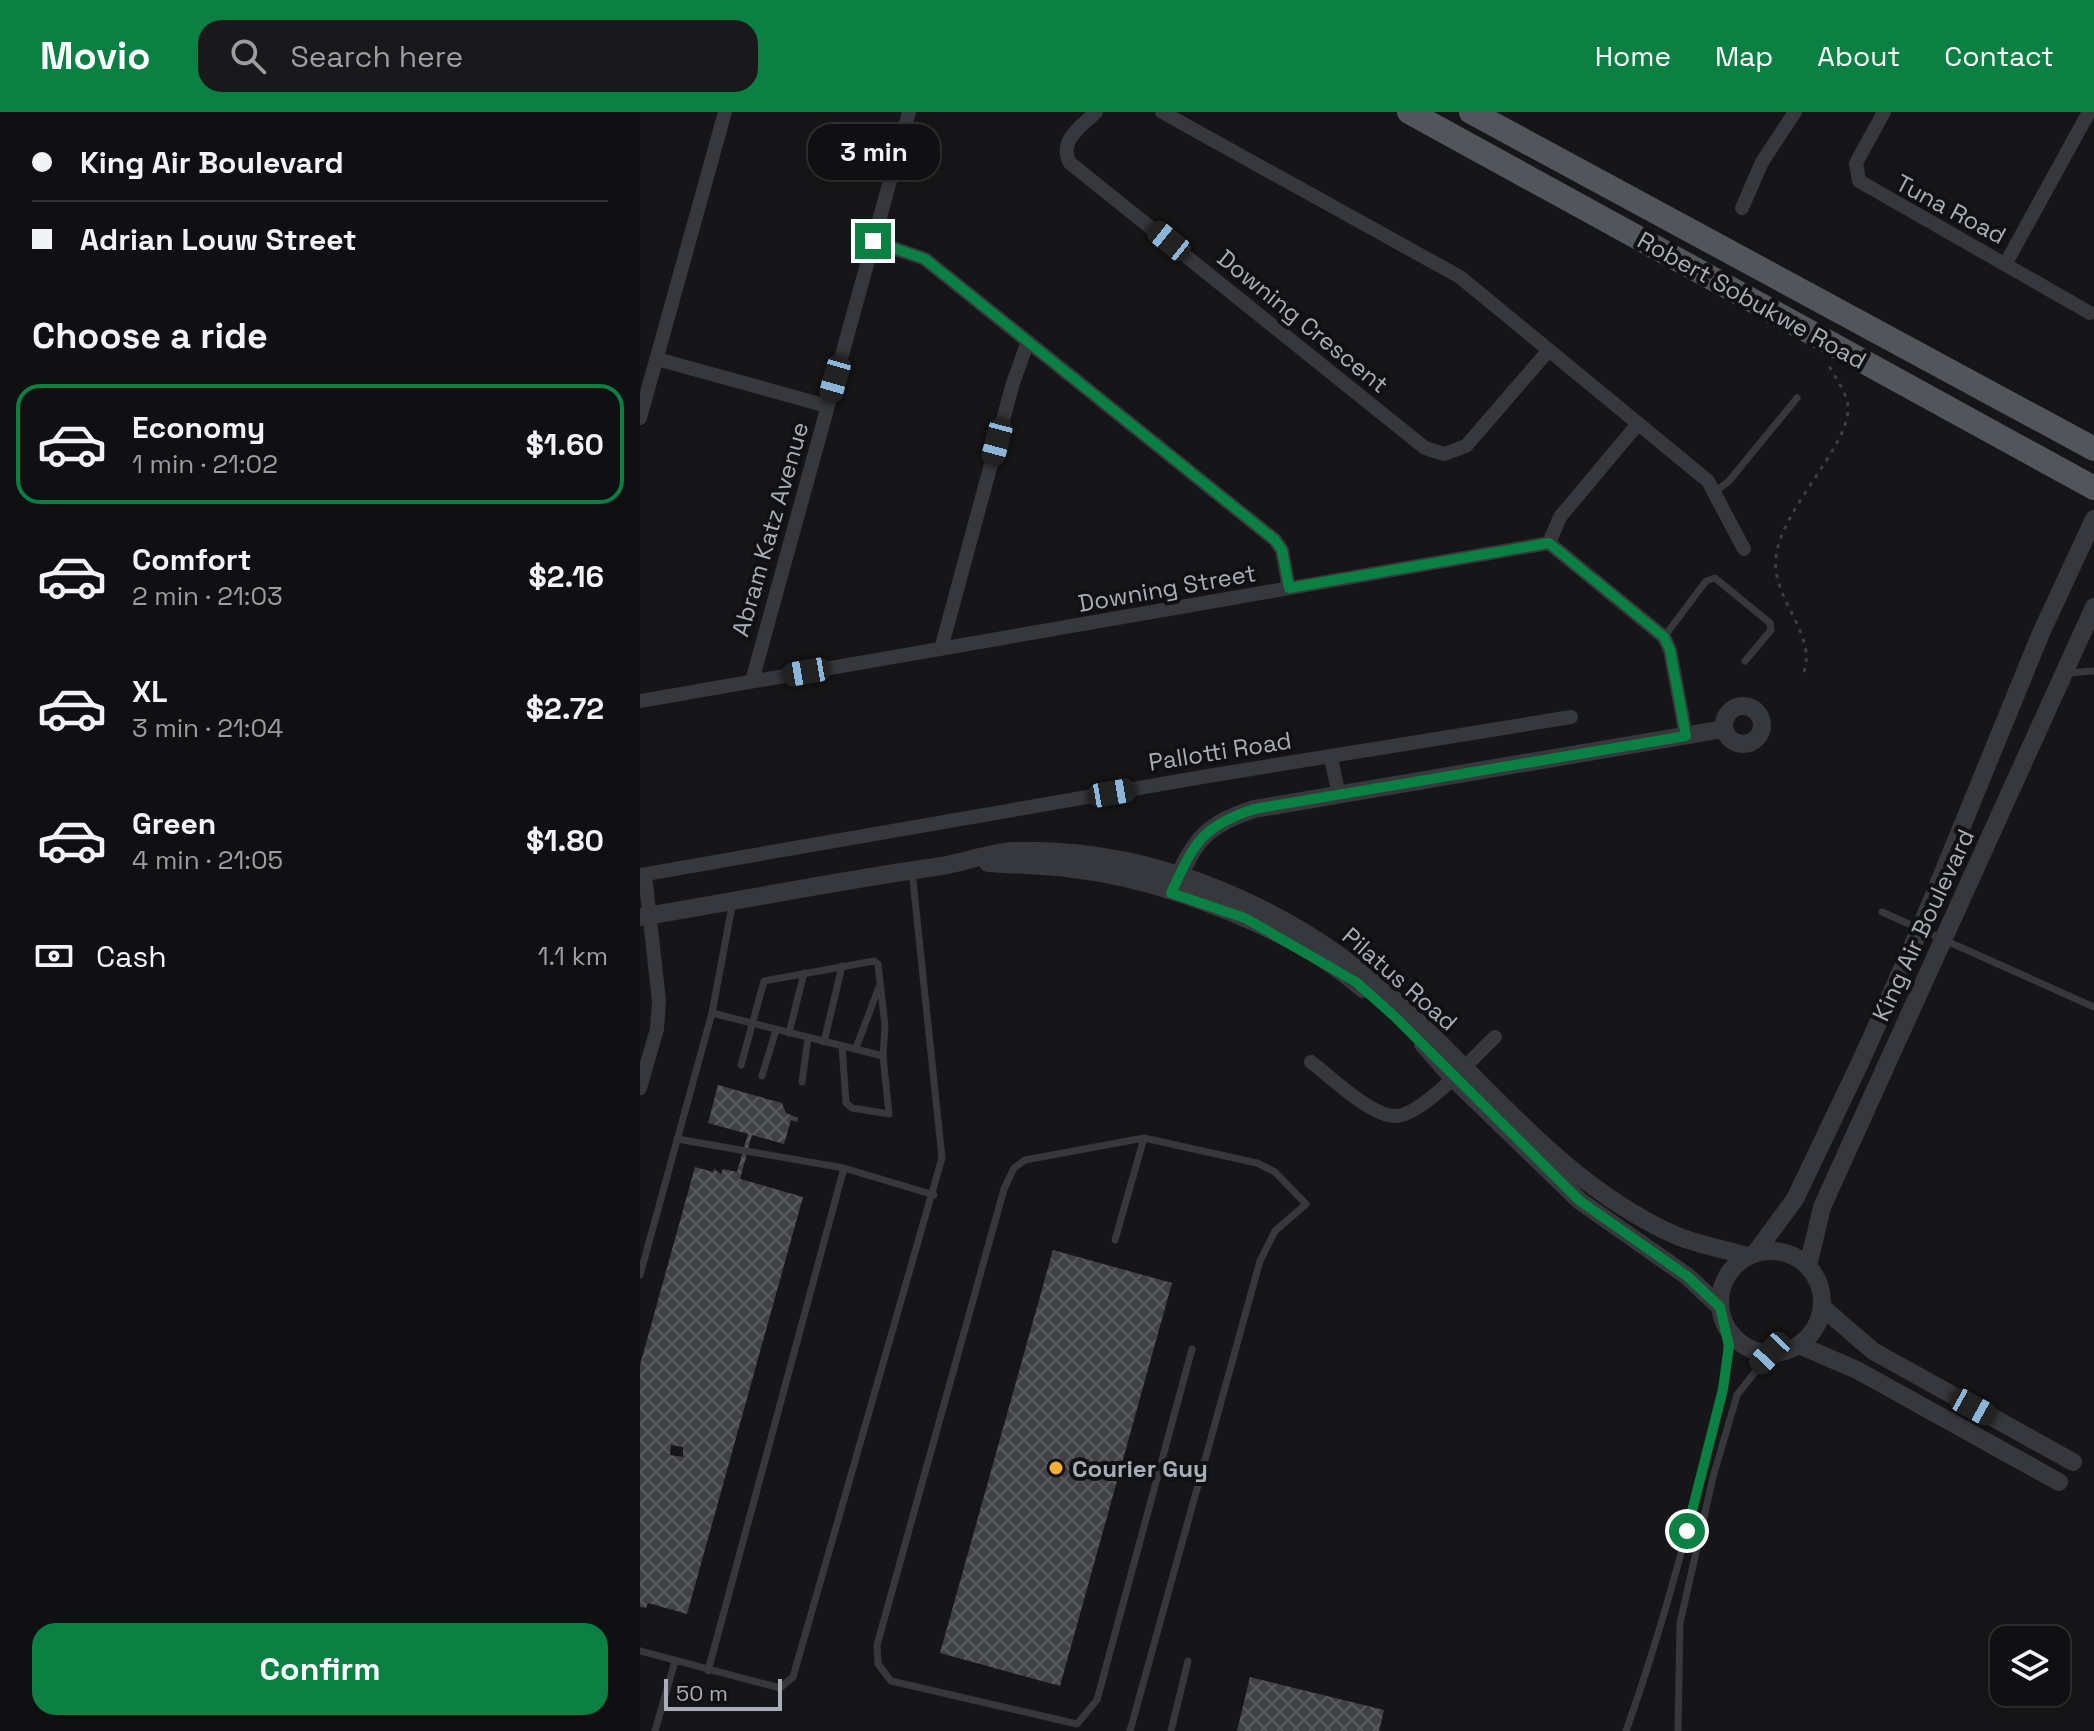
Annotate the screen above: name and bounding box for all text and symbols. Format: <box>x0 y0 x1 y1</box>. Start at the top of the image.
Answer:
search box <box>198 20 758 92</box>
text: Movio <box>40 32 150 80</box>
icon: search <box>226 34 270 78</box>
text: Search here <box>290 37 463 76</box>
text: Home <box>1595 38 1671 74</box>
text: Map <box>1715 38 1773 74</box>
text: About <box>1817 38 1900 74</box>
text: Contact <box>1944 38 2054 74</box>
callout: 3 min <box>807 125 939 181</box>
text: 3 min <box>840 135 908 169</box>
text: King Air Boulevard <box>80 143 344 182</box>
street label: Tuna Road <box>1891 167 2011 251</box>
car <box>1143 217 1195 265</box>
text: Adrian Louw Street <box>80 220 357 259</box>
route end <box>855 223 891 259</box>
street label: Robert Sobukwe Road <box>1632 224 1872 376</box>
street label: Downing Crescent <box>1211 242 1395 400</box>
text: Choose a ride <box>32 313 268 359</box>
car <box>817 353 853 405</box>
icon: car <box>36 408 108 480</box>
text: Economy <box>132 408 265 447</box>
car <box>979 416 1015 468</box>
street label: Abram Katz Avenue <box>725 418 815 640</box>
text: $1.60 <box>526 425 604 464</box>
text: 1 min · 21:02 <box>132 447 278 481</box>
icon: car <box>36 540 108 612</box>
text: Comfort <box>132 540 251 579</box>
text: $2.16 <box>529 557 604 596</box>
street label: Downing Street <box>1076 557 1258 619</box>
text: 2 min · 21:03 <box>132 579 283 613</box>
car <box>780 656 832 688</box>
icon: car <box>36 672 108 744</box>
text: XL <box>132 672 168 711</box>
text: $2.72 <box>526 689 604 728</box>
text: 3 min · 21:04 <box>132 711 283 745</box>
street label: Pallotti Road <box>1146 724 1294 778</box>
car <box>1086 777 1138 809</box>
icon: car <box>36 804 108 876</box>
text: Green <box>132 804 216 843</box>
text: $1.80 <box>526 821 604 860</box>
street label: King Air Boulevard <box>1865 824 1981 1026</box>
text: 4 min · 21:05 <box>132 843 283 877</box>
street label: Pilatus Road <box>1336 920 1464 1038</box>
icon: cash <box>32 934 76 978</box>
text: Cash <box>96 937 167 976</box>
text: 1.1 km <box>538 939 608 973</box>
car <box>1745 1327 1795 1379</box>
car <box>1946 1385 2000 1429</box>
place label: Courier Guy <box>1072 1453 1208 1484</box>
marker: Courier Guy <box>1047 1459 1065 1477</box>
route start <box>1669 1513 1705 1549</box>
button: Confirm <box>32 1623 608 1715</box>
map controls <box>1990 1626 2070 1706</box>
button: layers <box>1990 1626 2070 1706</box>
scale bar <box>664 1675 782 1711</box>
text: 50 m <box>676 1679 728 1707</box>

